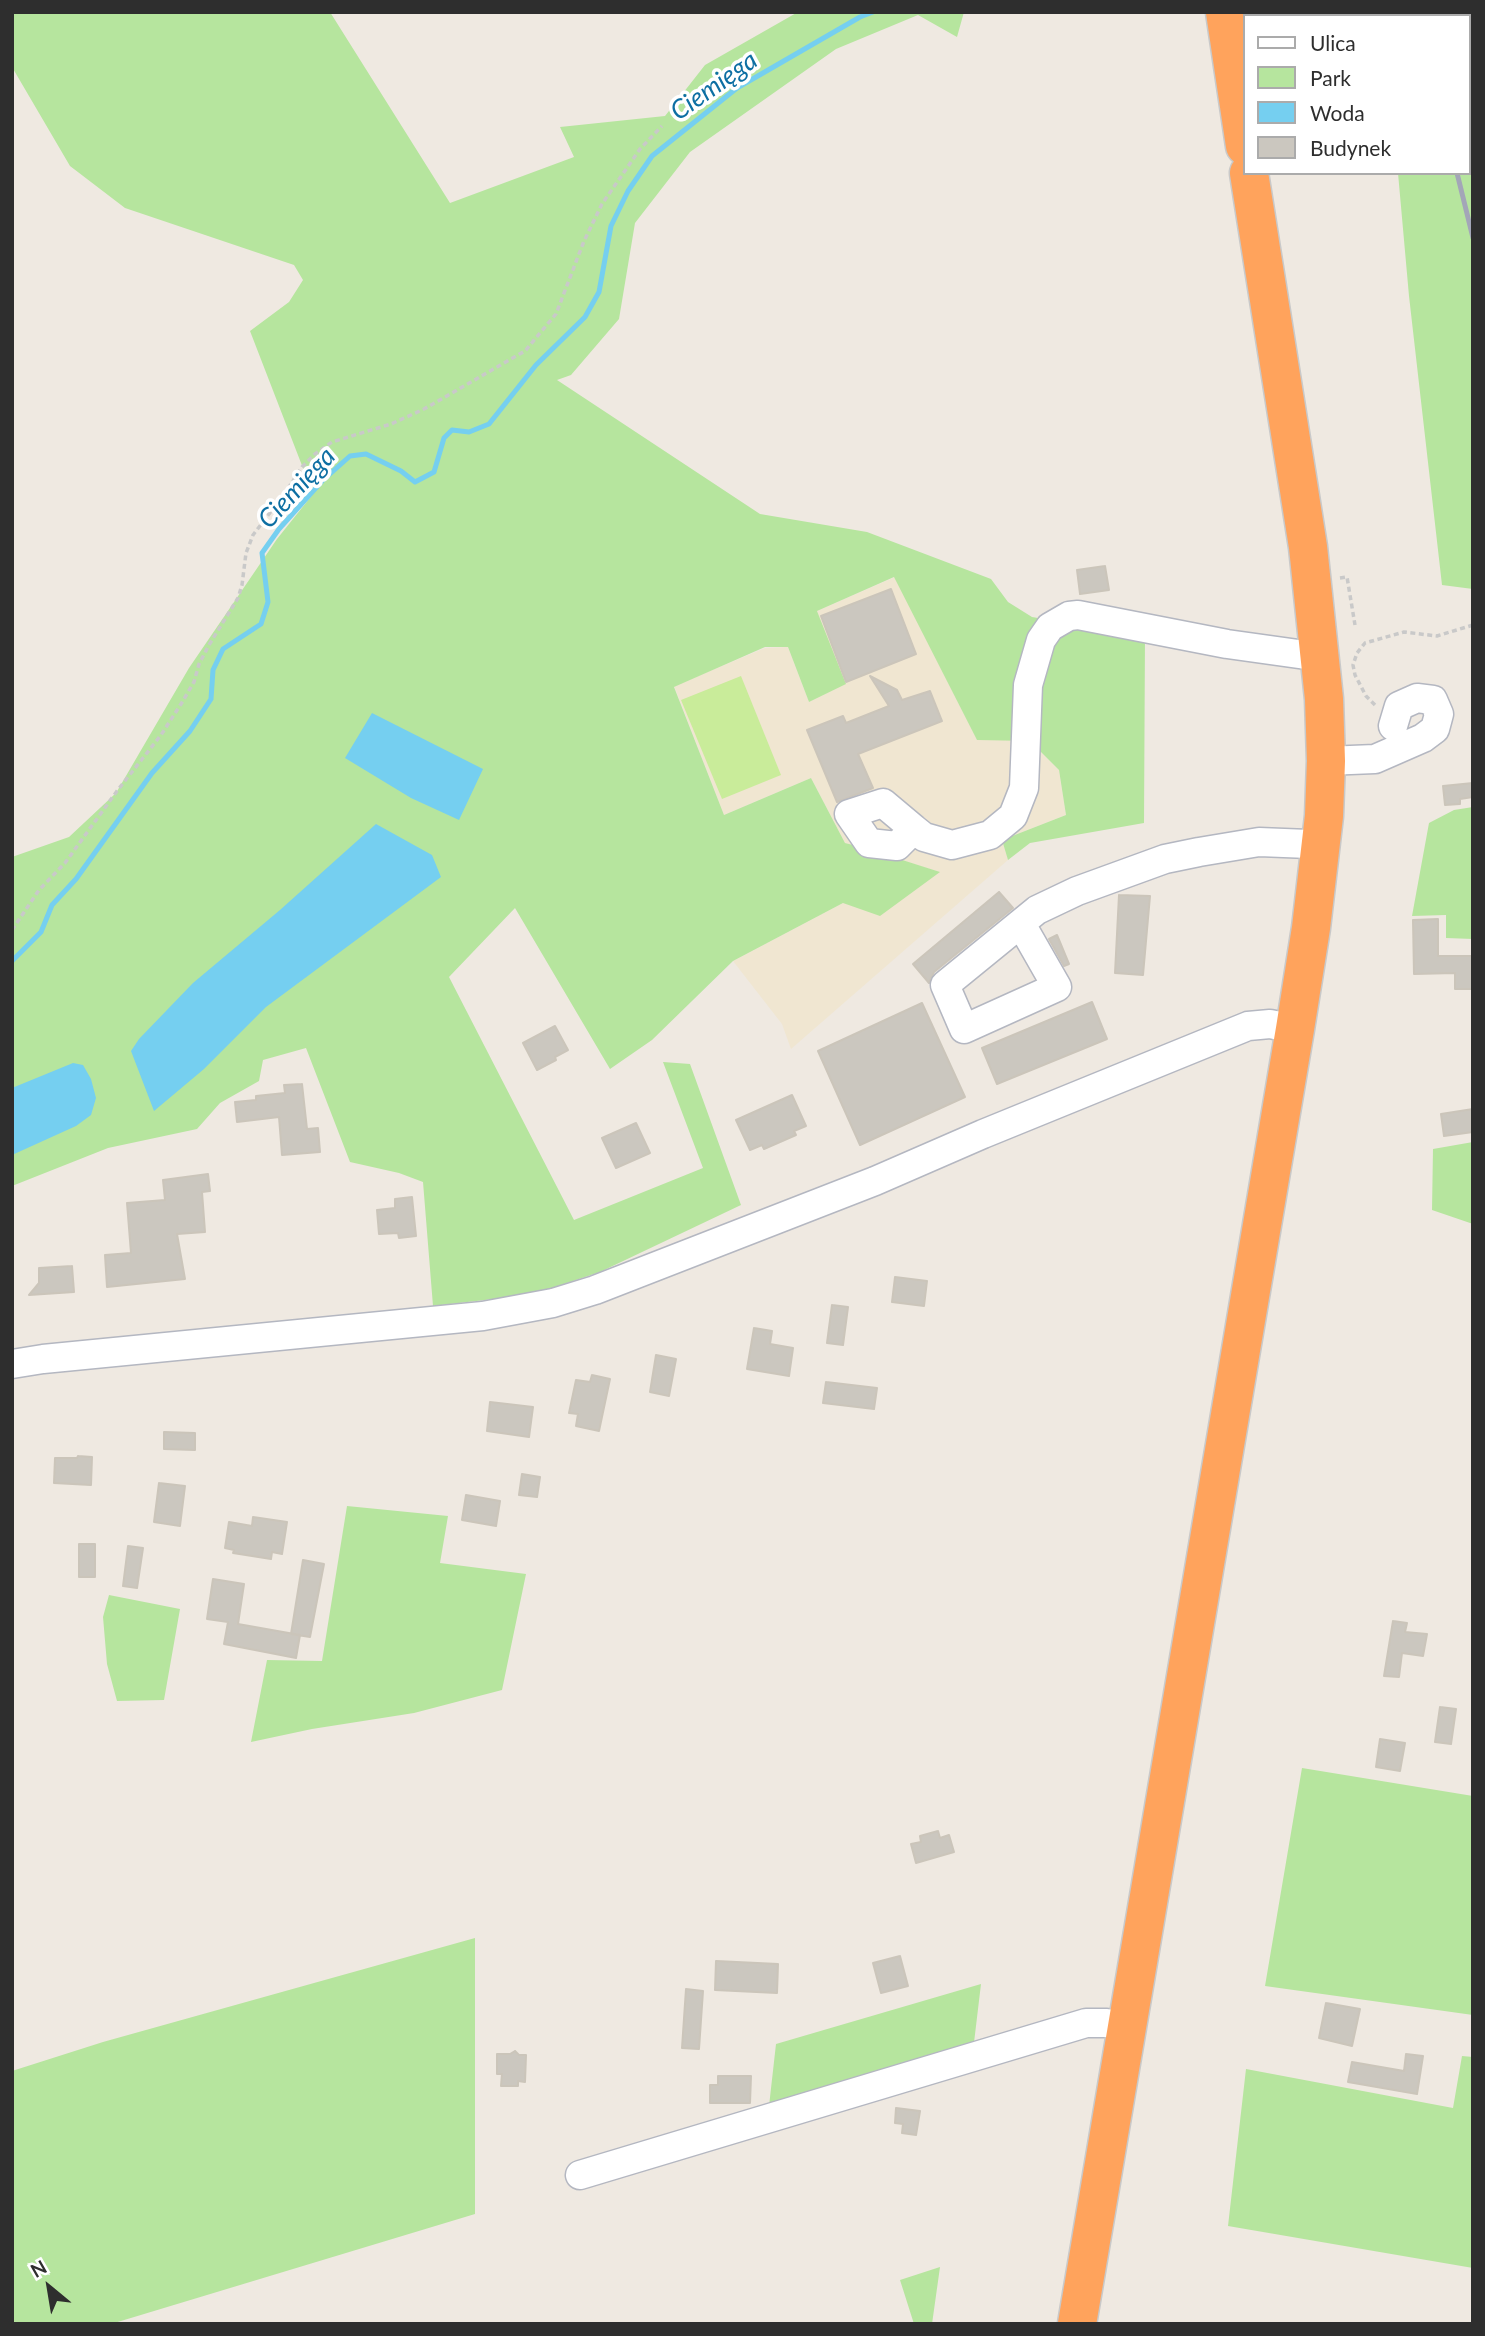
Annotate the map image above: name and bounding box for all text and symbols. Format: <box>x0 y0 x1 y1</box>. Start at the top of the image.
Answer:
legend <box>1244 14 1471 175</box>
text: Ulica <box>1310 30 1356 55</box>
water label: Ciemięga <box>665 45 763 127</box>
text: Park <box>1310 65 1351 90</box>
text: Woda <box>1310 100 1365 125</box>
text: Budynek <box>1310 135 1391 160</box>
water label: Ciemięga <box>252 441 342 535</box>
north arrow <box>14 2252 84 2322</box>
text: N <box>26 2255 50 2282</box>

